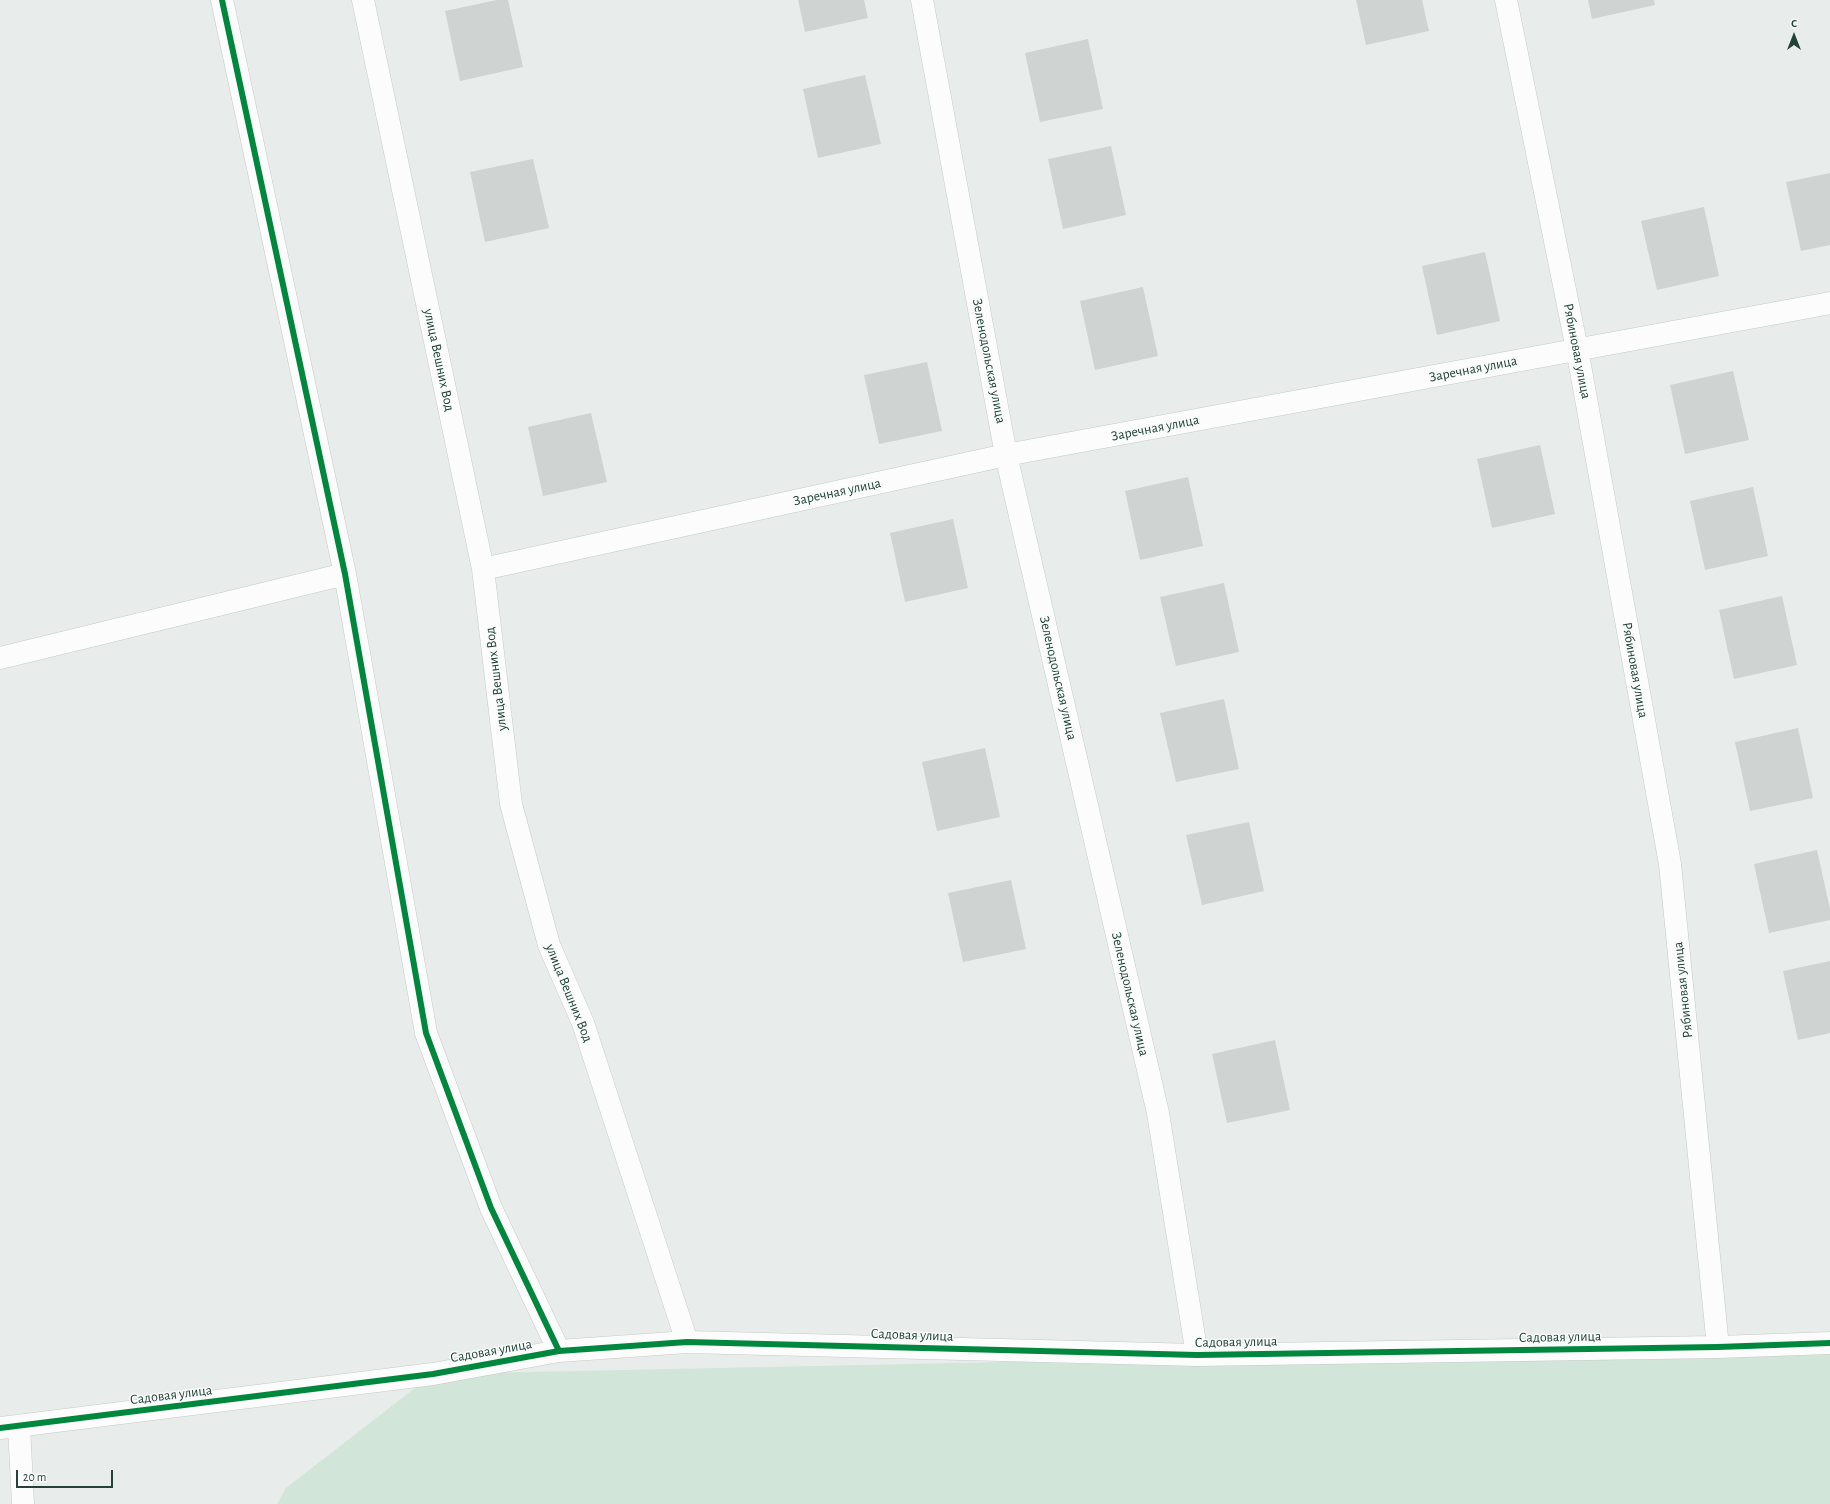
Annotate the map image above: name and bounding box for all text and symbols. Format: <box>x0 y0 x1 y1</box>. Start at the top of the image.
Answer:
north arrow <box>1774 16 1814 56</box>
text: С <box>1791 18 1797 29</box>
street label: Зеленодольская улица <box>969 297 1009 425</box>
street label: Рябиновая улица <box>1560 302 1594 400</box>
street label: улица Вешних Вод <box>420 307 458 413</box>
street label: Заречная улица <box>1428 352 1518 386</box>
street label: Заречная улица <box>1110 411 1200 445</box>
street label: Заречная улица <box>792 474 882 510</box>
street label: Зеленодольская улица <box>1036 614 1080 742</box>
street label: Рябиновая улица <box>1618 621 1652 719</box>
street label: улица Вешних Вод <box>481 626 511 732</box>
street label: Зеленодольская улица <box>1108 930 1152 1058</box>
street label: улица Вешних Вод <box>542 941 596 1045</box>
street label: Рябиновая улица <box>1670 941 1696 1039</box>
street label: Садовая улица <box>870 1325 954 1345</box>
street label: Садовая улица <box>1518 1328 1602 1346</box>
street label: Садовая улица <box>1194 1333 1278 1351</box>
street label: Садовая улица <box>449 1336 533 1366</box>
street label: Садовая улица <box>129 1382 213 1408</box>
scale bar <box>18 1462 115 1488</box>
text: 20 m <box>23 1471 46 1483</box>

